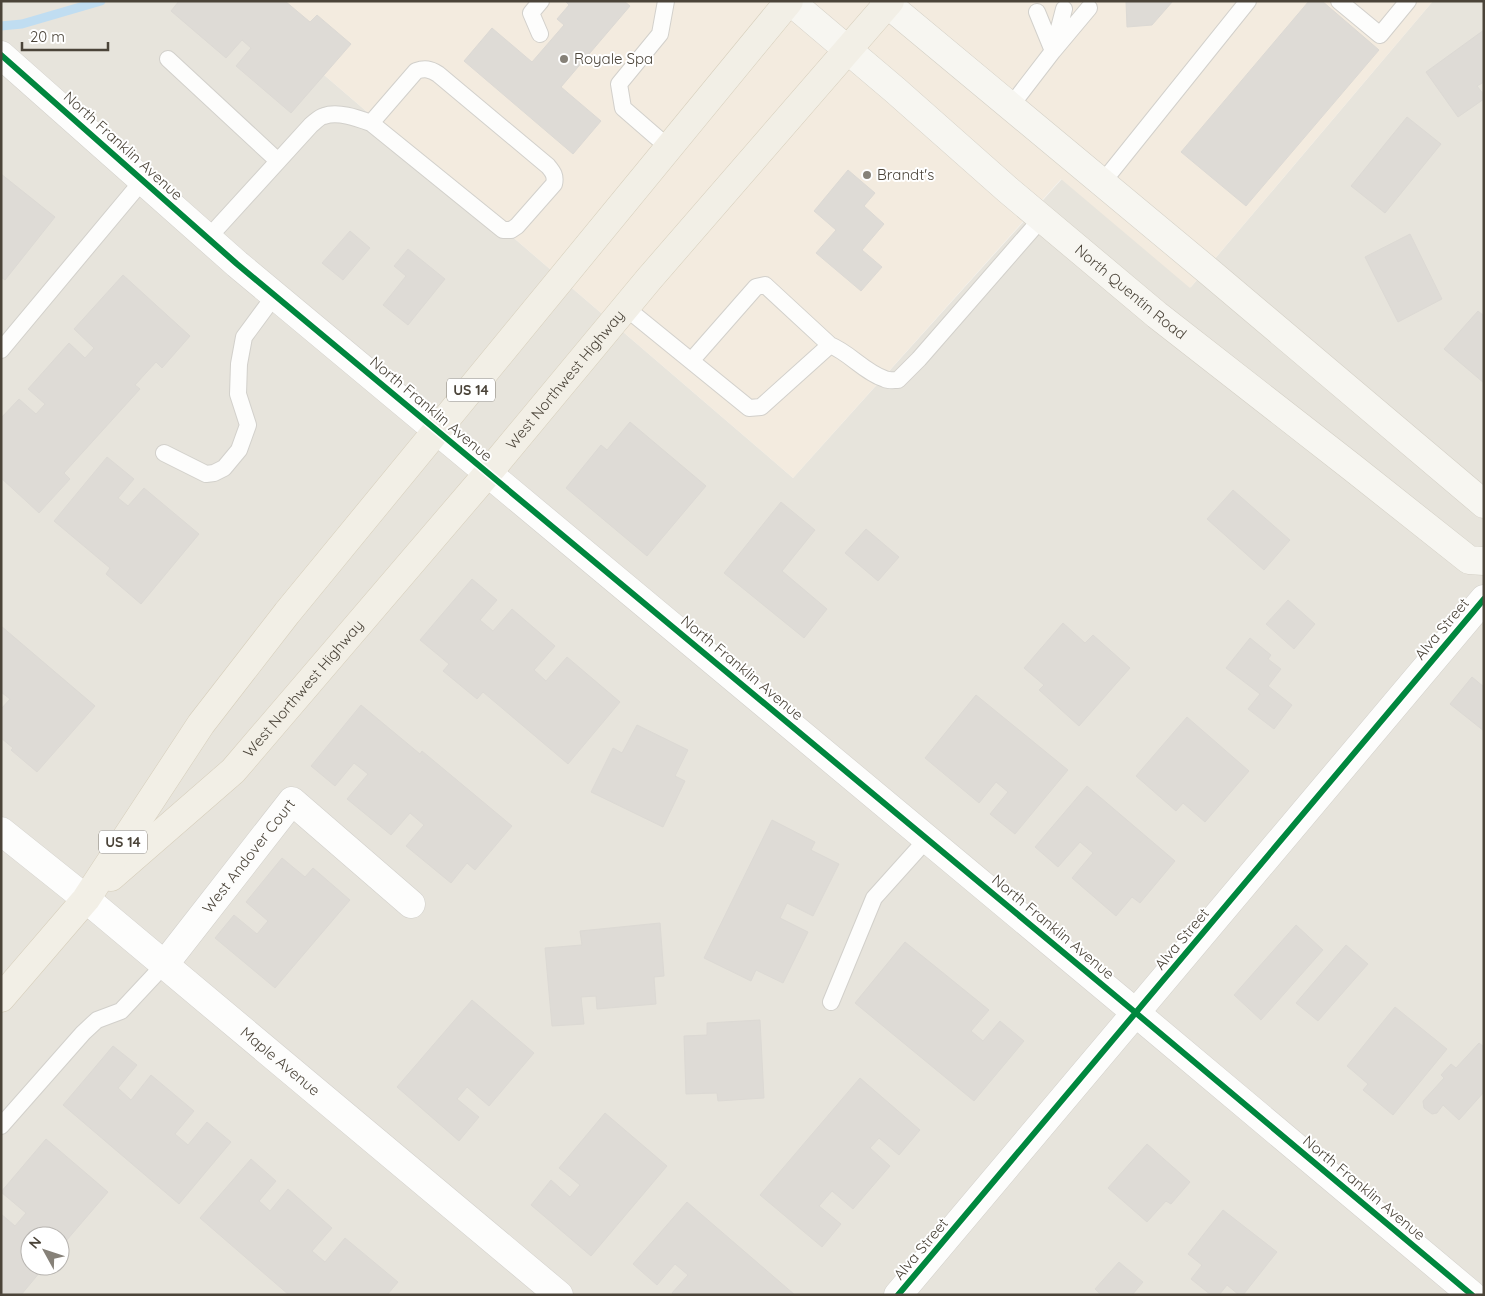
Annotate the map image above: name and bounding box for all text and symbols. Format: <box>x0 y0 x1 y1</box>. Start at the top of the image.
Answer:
scale bar <box>22 20 109 52</box>
text: 20 m <box>30 27 65 46</box>
place label: Royale Spa <box>574 49 653 68</box>
marker: Royale Spa <box>558 53 570 65</box>
street label: North Franklin Avenue <box>60 87 187 204</box>
place label: Brandt's <box>877 165 934 184</box>
marker: Brandt's <box>861 169 873 181</box>
street label: North Quentin Road <box>1071 240 1190 343</box>
street label: West Northwest Highway <box>502 306 628 453</box>
street label: North Franklin Avenue <box>366 352 496 465</box>
road number: US 14 <box>447 378 495 402</box>
street label: Alva Street <box>1410 594 1473 663</box>
street label: North Franklin Avenue <box>677 611 807 724</box>
street label: West Northwest Highway <box>239 616 367 761</box>
street label: West Andover Court <box>198 795 299 917</box>
road number: US 14 <box>99 830 147 854</box>
street label: North Franklin Avenue <box>988 870 1118 983</box>
street label: Alva Street <box>1150 904 1213 973</box>
street label: Maple Avenue <box>237 1022 324 1100</box>
street label: North Franklin Avenue <box>1299 1131 1429 1244</box>
street label: Alva Street <box>889 1214 952 1283</box>
north arrow <box>20 1226 70 1276</box>
text: N <box>25 1233 45 1252</box>

